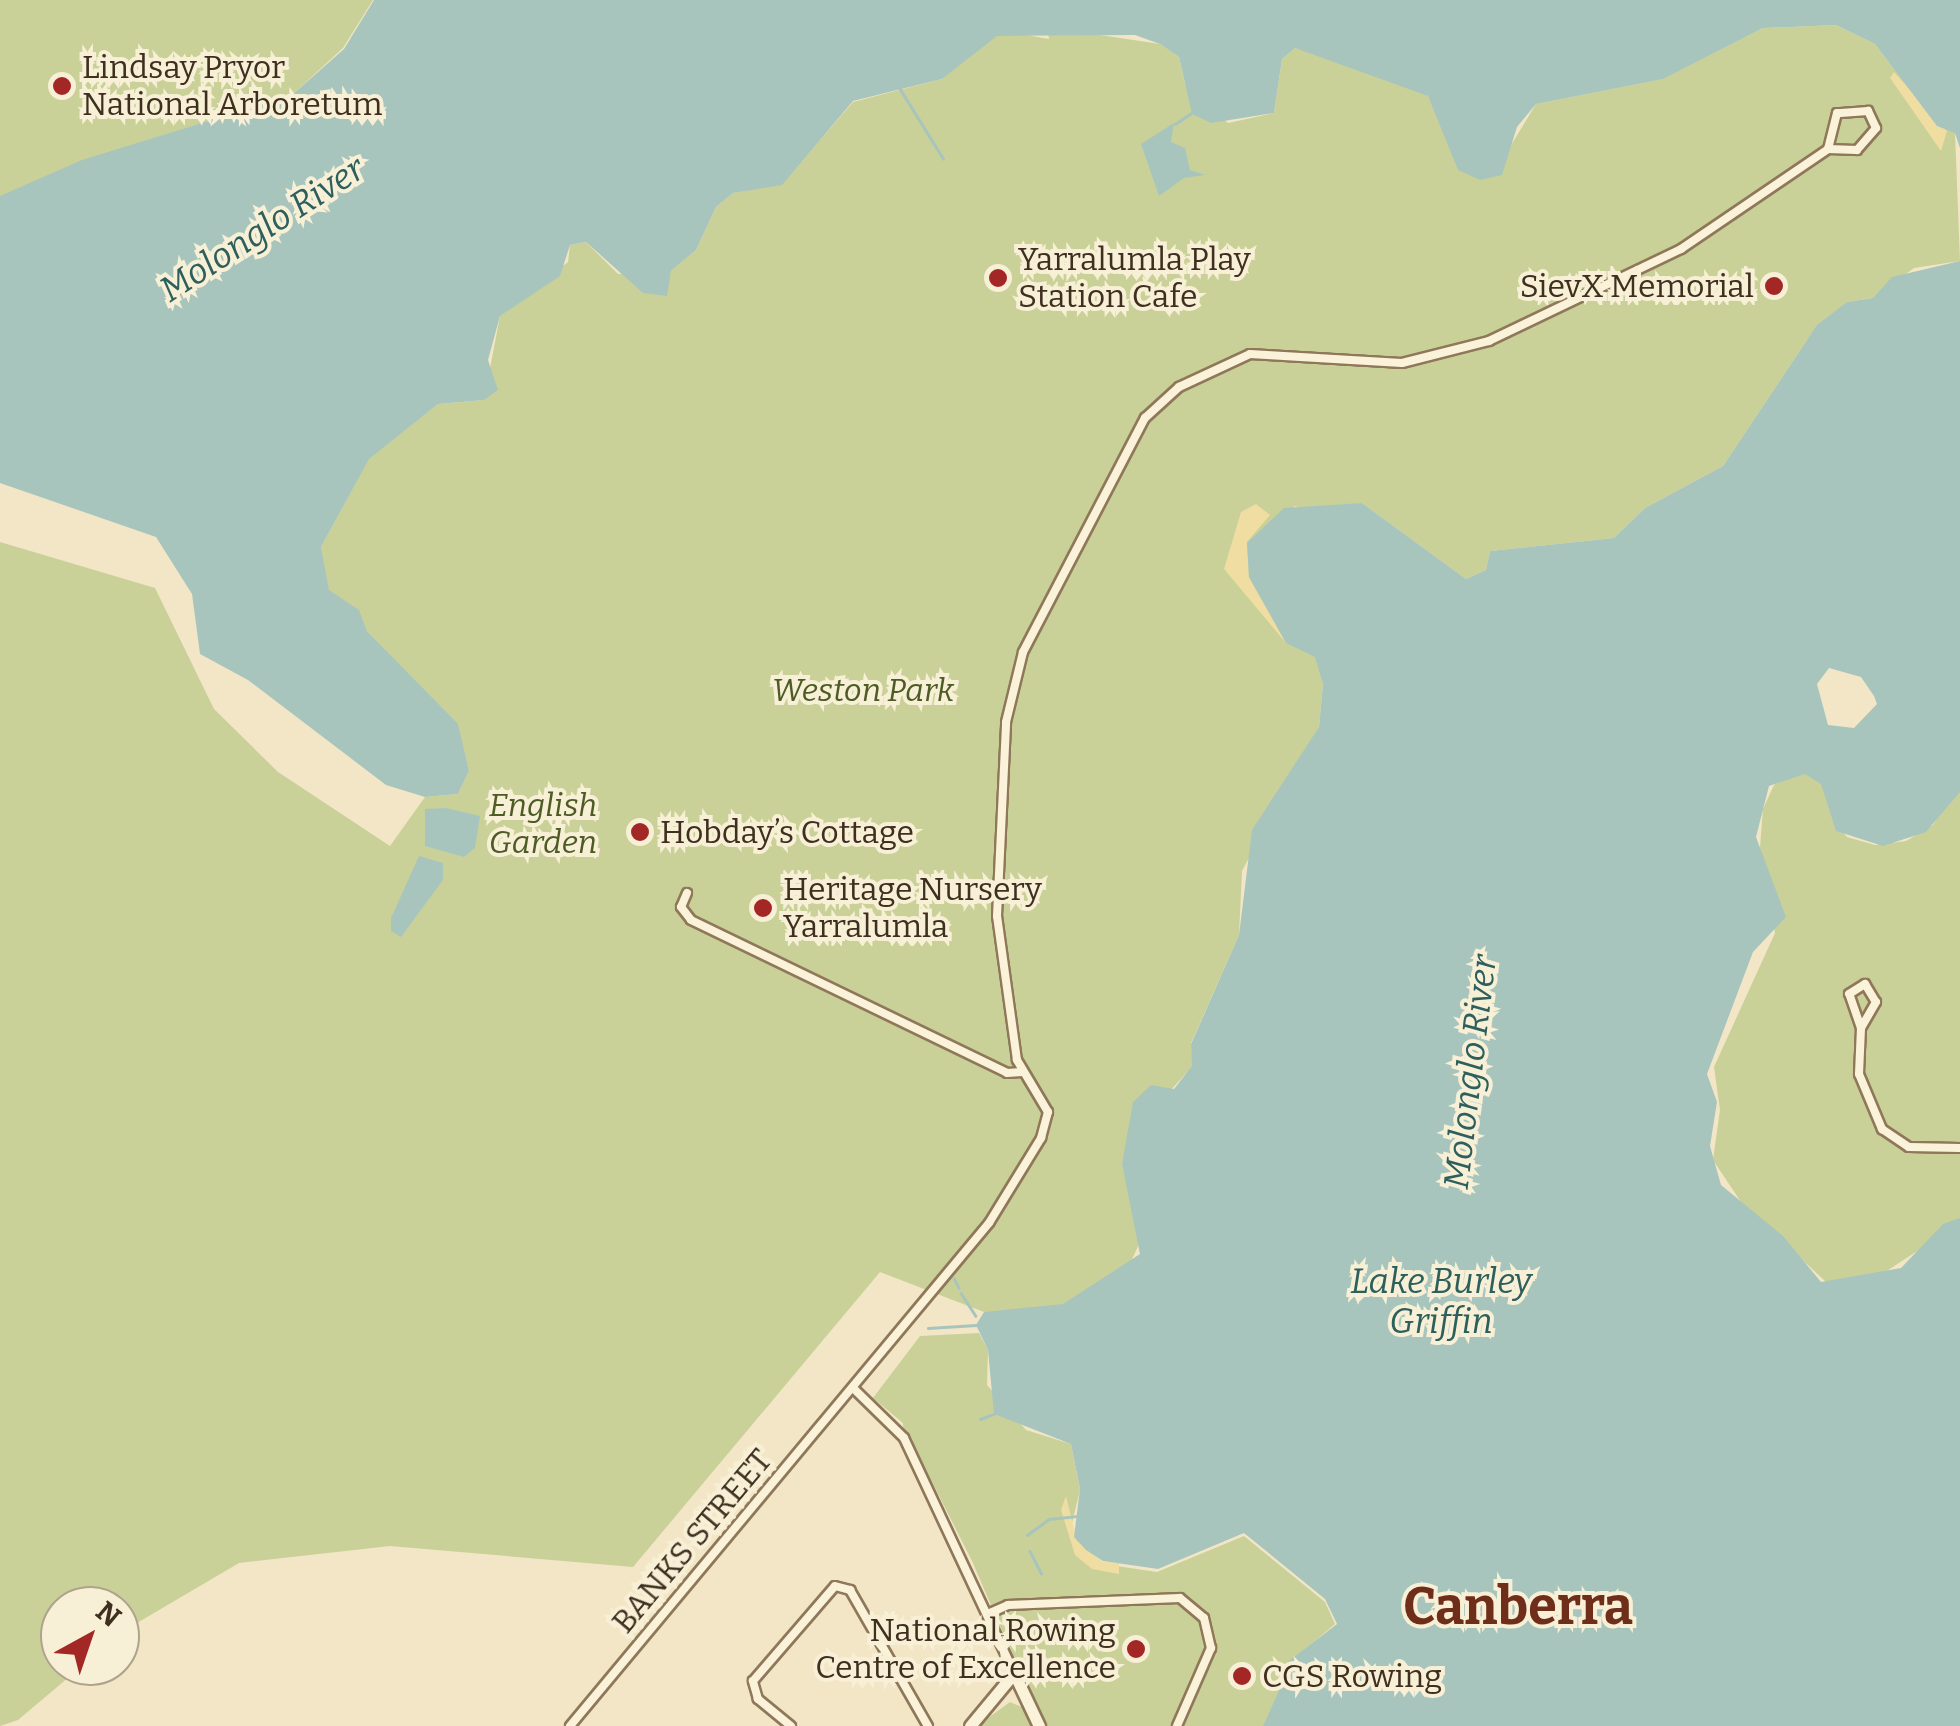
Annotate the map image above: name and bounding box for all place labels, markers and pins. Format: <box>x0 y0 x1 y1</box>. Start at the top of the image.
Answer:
place label: Lindsay Pryor National Arboretum <box>82 49 383 124</box>
marker: Lindsay Pryor National Arboretum <box>51 75 73 97</box>
place label: Yarralumla Play Station Cafe <box>1018 241 1251 316</box>
marker: Yarralumla Play Station Cafe <box>987 267 1009 289</box>
place label: SievX Memorial <box>1520 267 1754 305</box>
marker: SievX Memorial <box>1763 275 1785 297</box>
place label: Hobday’s Cottage <box>660 813 914 851</box>
marker: Hobday’s Cottage <box>629 821 651 843</box>
place label: Heritage Nursery Yarralumla <box>783 871 1042 946</box>
marker: Heritage Nursery Yarralumla <box>752 897 774 919</box>
place label: National Rowing Centre of Excellence <box>815 1612 1116 1687</box>
marker: National Rowing Centre of Excellence <box>1125 1638 1147 1660</box>
place label: CGS Rowing <box>1262 1657 1442 1695</box>
marker: CGS Rowing <box>1231 1665 1253 1687</box>

